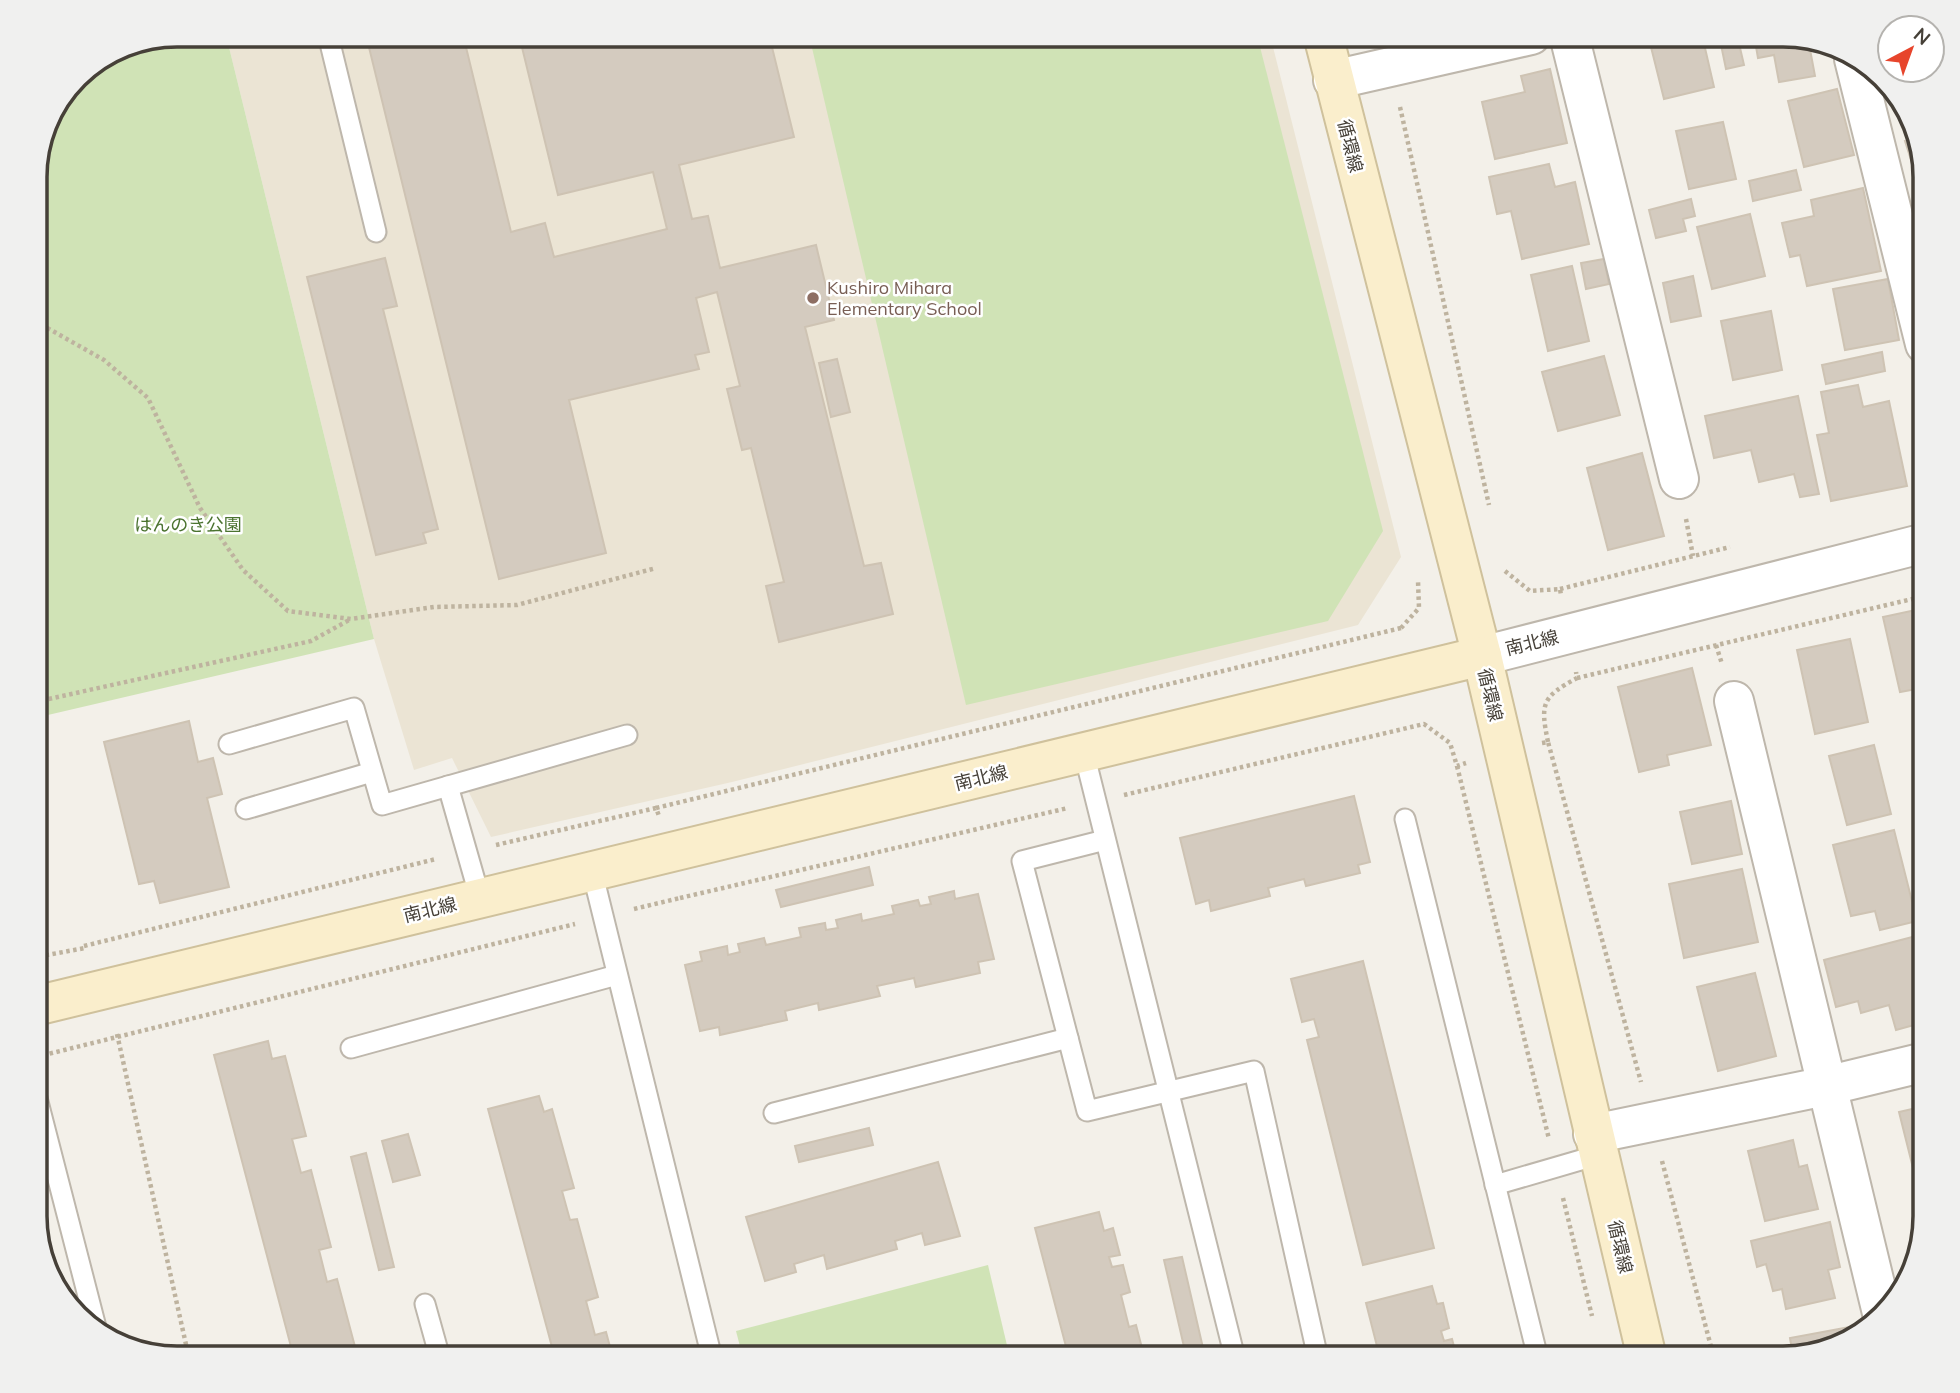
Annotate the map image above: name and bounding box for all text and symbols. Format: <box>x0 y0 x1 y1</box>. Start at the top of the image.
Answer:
north arrow <box>1876 14 1946 84</box>
text: N <box>1909 22 1935 50</box>
street label: 循環線 <box>1333 117 1368 175</box>
place label: Kushiro Mihara Elementary School <box>827 276 982 320</box>
marker: Kushiro Mihara Elementary School <box>805 290 821 306</box>
park label: はんのき公園 <box>134 513 242 536</box>
street label: 南北線 <box>1503 625 1561 660</box>
street label: 循環線 <box>1473 666 1508 724</box>
street label: 南北線 <box>952 760 1010 795</box>
street label: 南北線 <box>401 892 459 927</box>
street label: 循環線 <box>1603 1218 1638 1276</box>

